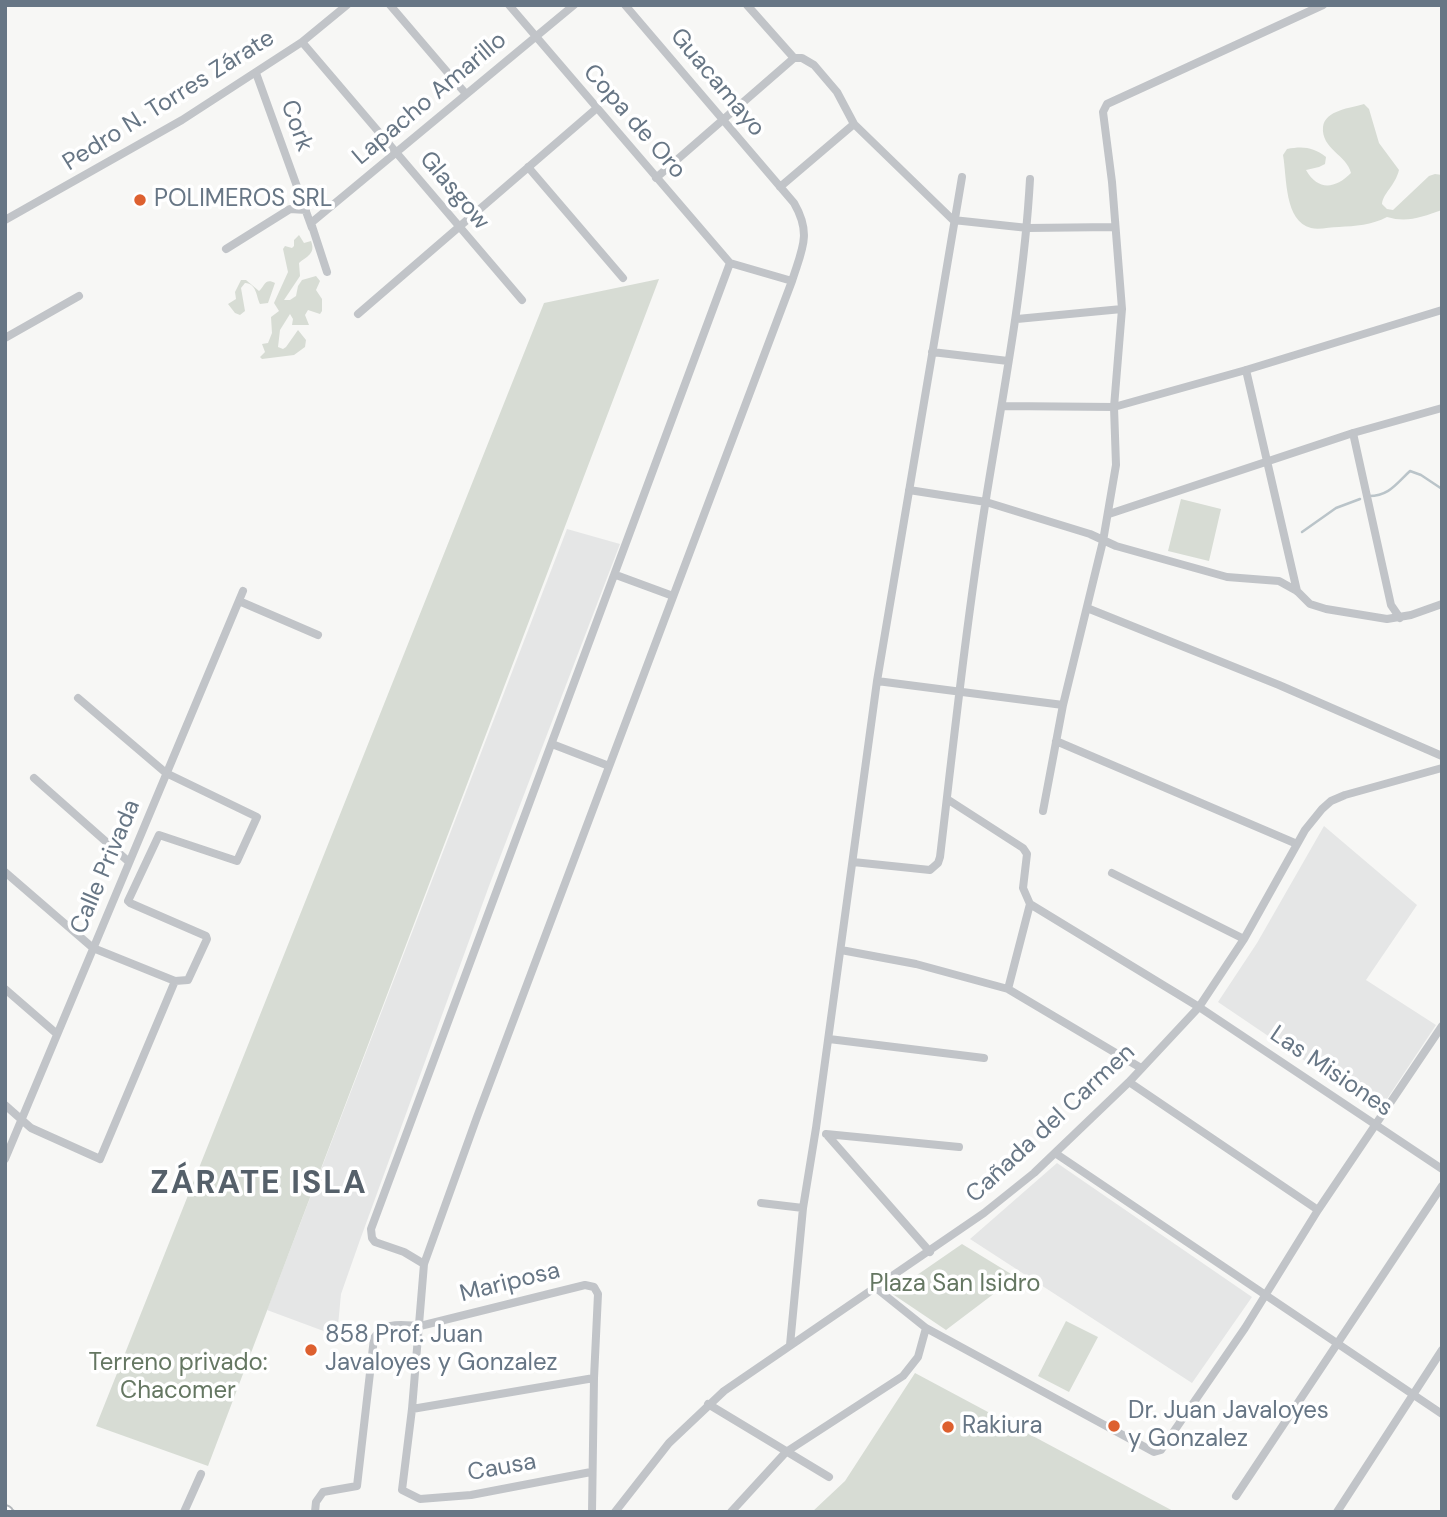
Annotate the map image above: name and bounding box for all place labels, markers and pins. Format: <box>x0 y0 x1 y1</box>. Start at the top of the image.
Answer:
place label: POLIMEROS SRL <box>154 186 332 214</box>
marker: POLIMEROS SRL <box>132 192 148 208</box>
place label: 858 Prof. Juan Javaloyes y Gonzalez <box>325 1322 558 1378</box>
marker: 858 Prof. Juan Javaloyes y Gonzalez <box>303 1342 319 1358</box>
place label: Dr. Juan Javaloyes y Gonzalez <box>1128 1398 1329 1454</box>
place label: Rakiura <box>962 1413 1043 1441</box>
marker: Dr. Juan Javaloyes y Gonzalez <box>1106 1418 1122 1434</box>
marker: Rakiura <box>940 1419 956 1435</box>

